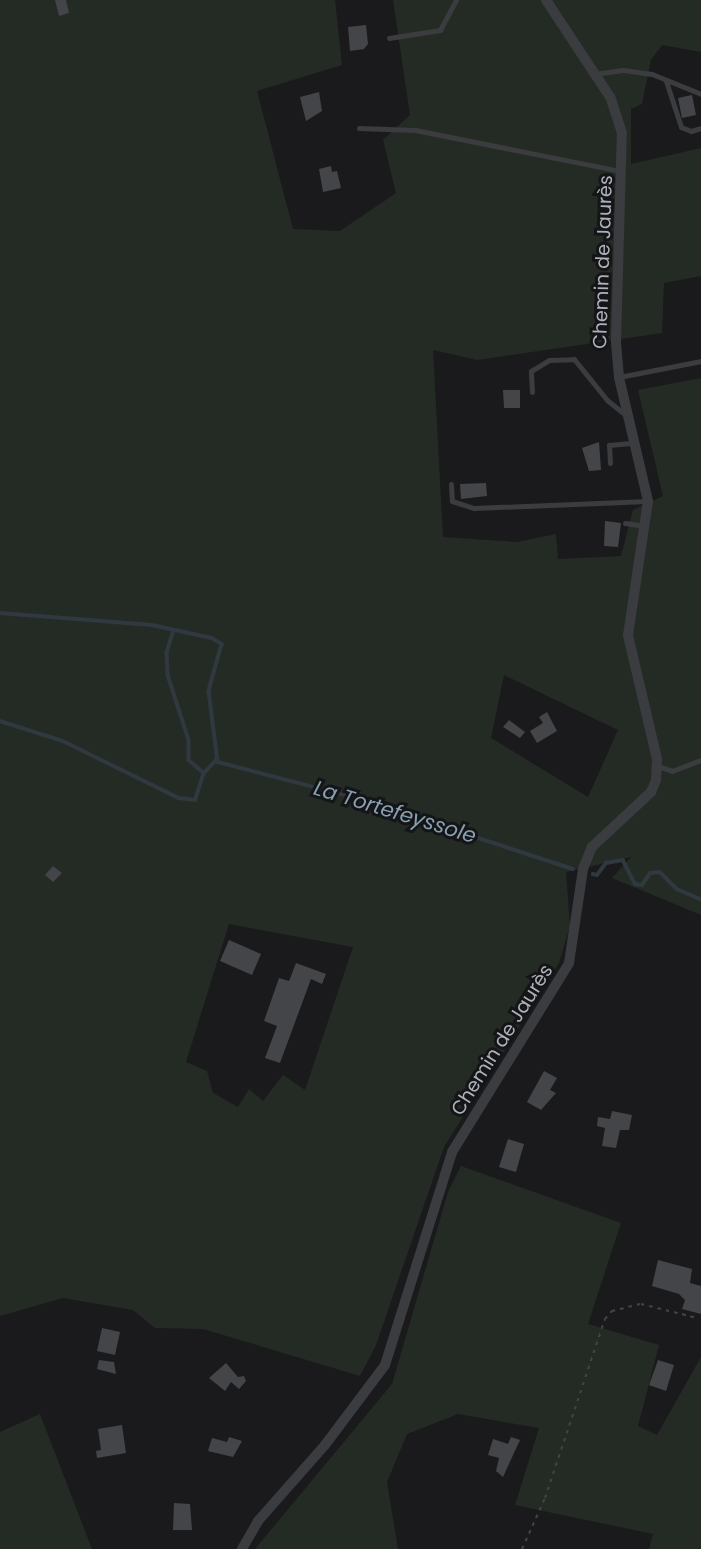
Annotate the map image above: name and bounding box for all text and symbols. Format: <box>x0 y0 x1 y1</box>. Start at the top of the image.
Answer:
street label: Chemin de Jaurès <box>589 175 617 349</box>
water label: La Tortefeyssole <box>311 775 479 849</box>
street label: Chemin de Jaurès <box>446 960 558 1120</box>

